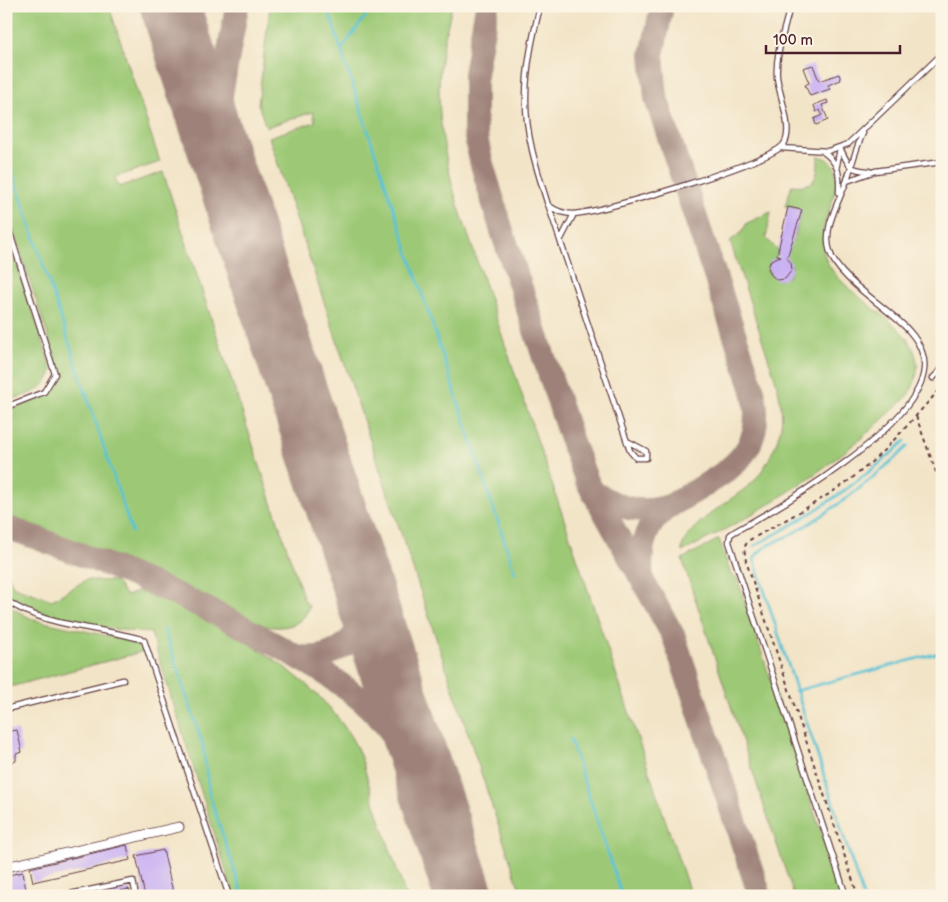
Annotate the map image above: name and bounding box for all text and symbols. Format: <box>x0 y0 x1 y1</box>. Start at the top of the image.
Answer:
scale bar <box>766 22 899 54</box>
text: 100 m <box>773 31 813 50</box>

